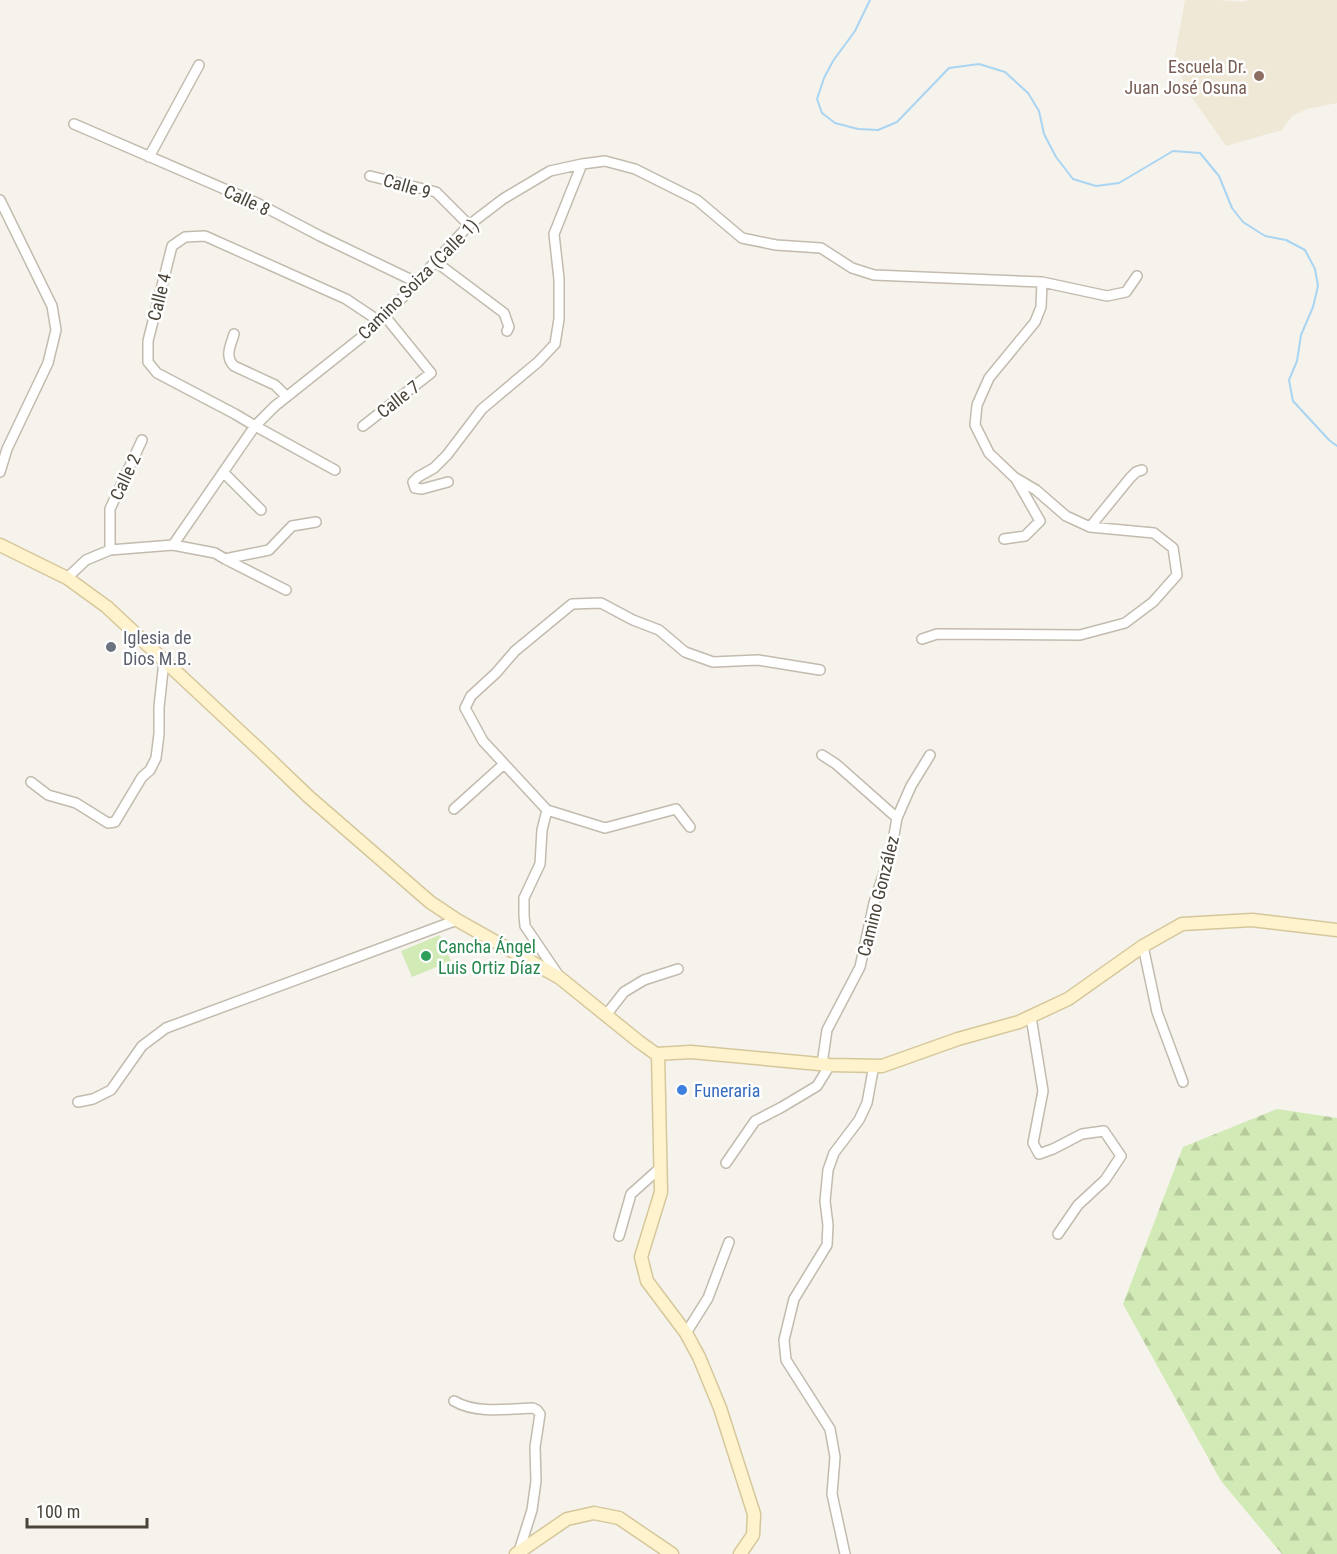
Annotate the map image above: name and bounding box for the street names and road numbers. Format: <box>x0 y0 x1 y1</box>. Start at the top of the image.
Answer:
street label: Calle 9 <box>381 169 433 203</box>
street label: Calle 8 <box>221 180 273 220</box>
street label: Camino Soiza (Calle 1) <box>353 214 483 344</box>
street label: Calle 4 <box>143 271 175 323</box>
street label: Calle 7 <box>372 376 424 422</box>
street label: Calle 2 <box>105 450 145 503</box>
street label: Camino González <box>853 833 903 959</box>

